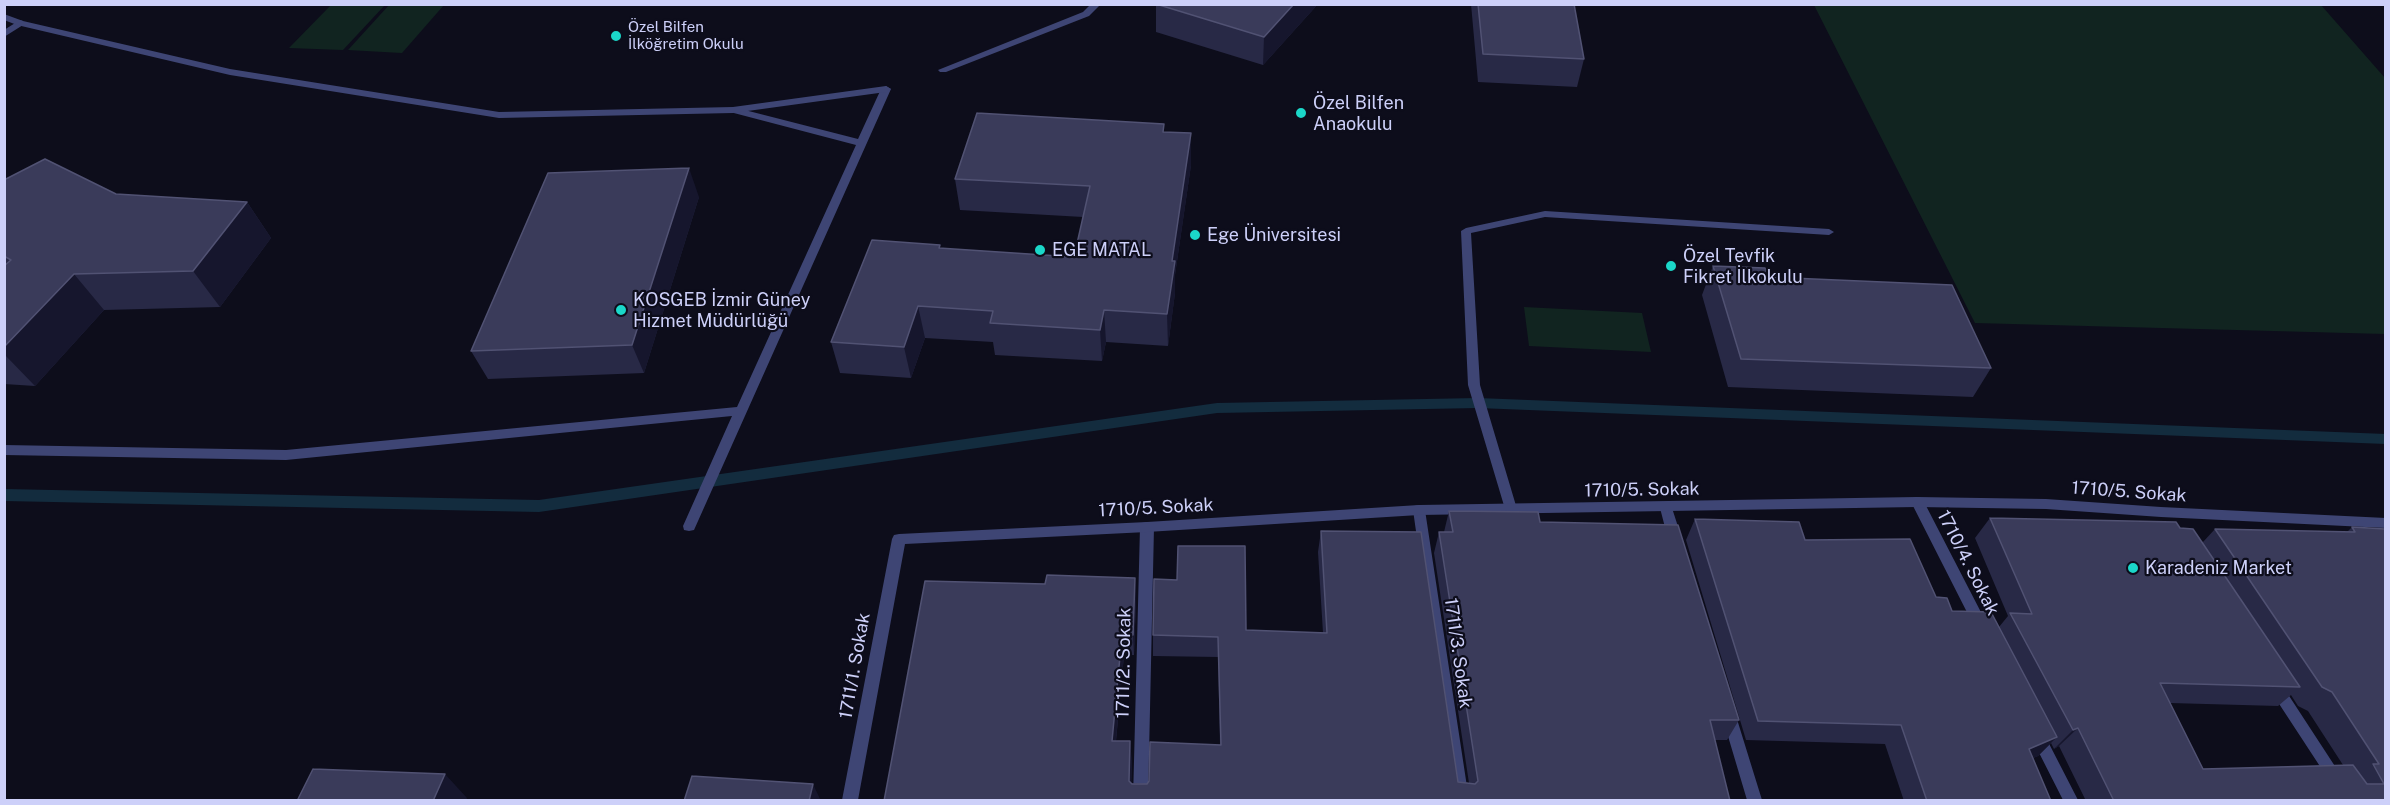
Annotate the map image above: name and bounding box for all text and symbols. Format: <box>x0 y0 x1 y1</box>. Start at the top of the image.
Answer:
place label: Özel Bilfen İlköğretim Okulu <box>628 18 744 53</box>
marker: Özel Bilfen İlköğretim Okulu <box>609 29 623 43</box>
place label: Özel Bilfen Anaokulu <box>1313 92 1404 134</box>
marker: Özel Bilfen Anaokulu <box>1294 106 1308 120</box>
place label: Ege Üniversitesi <box>1207 224 1341 246</box>
marker: Ege Üniversitesi <box>1188 228 1202 242</box>
place label: EGE MATAL <box>1052 239 1151 261</box>
marker: EGE MATAL <box>1033 243 1047 257</box>
place label: Özel Tevfik Fikret İlkokulu <box>1683 245 1803 288</box>
marker: Özel Tevfik Fikret İlkokulu <box>1664 259 1678 273</box>
place label: KOSGEB İzmir Güney Hizmet Müdürlüğü <box>633 289 810 332</box>
marker: KOSGEB İzmir Güney Hizmet Müdürlüğü <box>614 303 628 317</box>
street label: 1710/5. Sokak <box>2071 477 2187 507</box>
street label: 1710/5. Sokak <box>1584 478 1700 502</box>
street label: 1710/5. Sokak <box>1098 494 1214 522</box>
street label: 1710/4. Sokak <box>1932 507 2004 619</box>
place label: Karadeniz Market <box>2145 557 2292 579</box>
marker: Karadeniz Market <box>2126 561 2140 575</box>
street label: 1711/3. Sokak <box>1440 596 1476 710</box>
street label: 1711/2. Sokak <box>1112 607 1136 719</box>
street label: 1711/1. Sokak <box>835 611 875 721</box>

